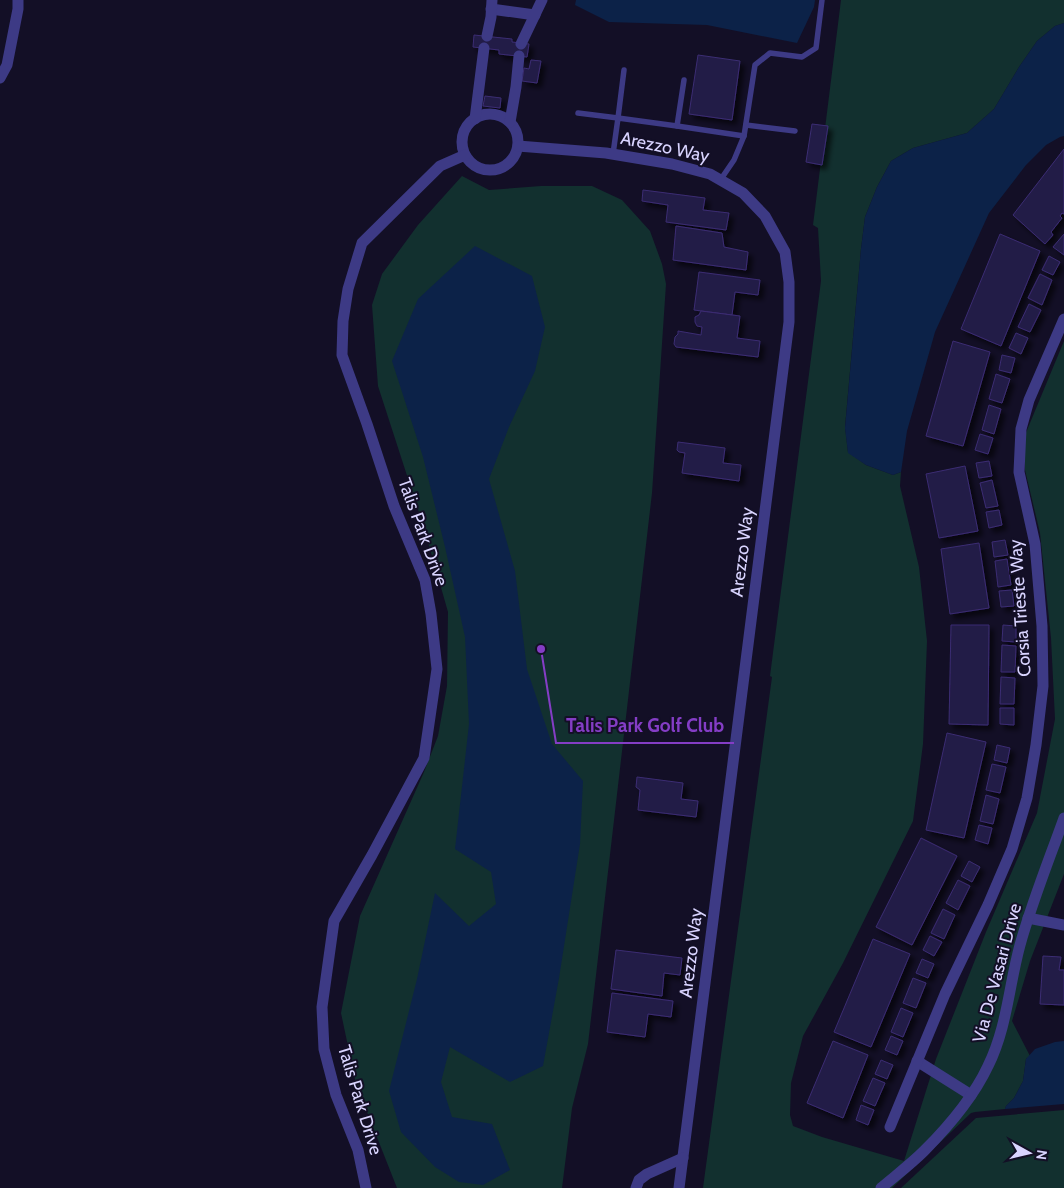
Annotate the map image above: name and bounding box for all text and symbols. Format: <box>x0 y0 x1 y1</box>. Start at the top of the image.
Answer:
street label: Arezzo Way <box>619 127 711 167</box>
street label: Talis Park Drive <box>393 475 453 589</box>
street label: Arezzo Way <box>726 506 758 598</box>
street label: Corsia Trieste Way <box>1004 539 1036 677</box>
callout: Talis Park Golf Club <box>556 709 734 743</box>
text: Talis Park Golf Club <box>566 714 724 737</box>
street label: Via De Vasari Drive <box>968 901 1026 1045</box>
street label: Arezzo Way <box>675 907 707 999</box>
street label: Talis Park Drive <box>333 1042 387 1158</box>
north arrow <box>1004 1128 1054 1178</box>
text: N <box>1032 1149 1051 1161</box>

